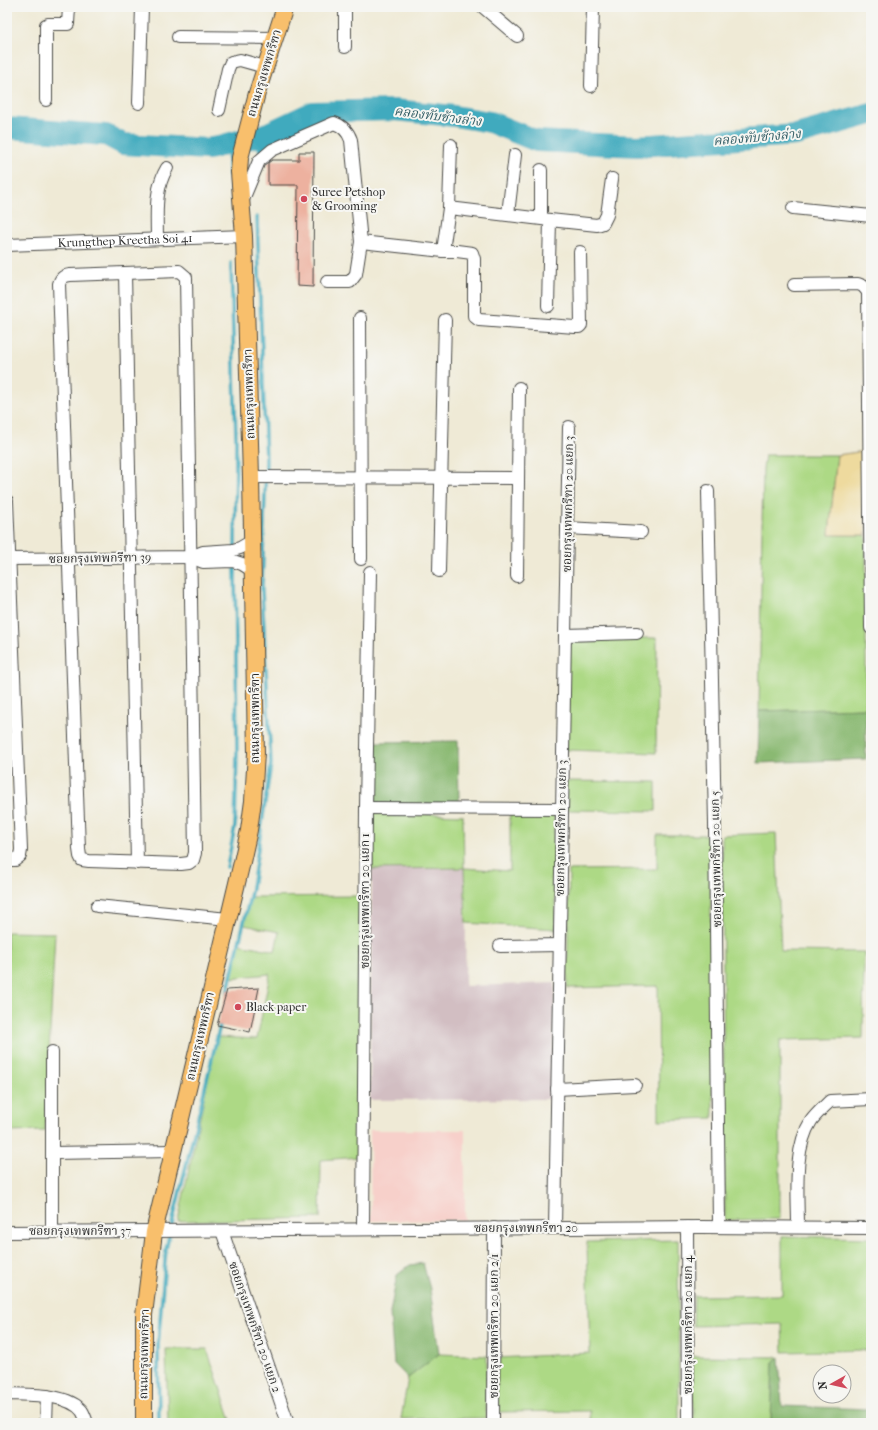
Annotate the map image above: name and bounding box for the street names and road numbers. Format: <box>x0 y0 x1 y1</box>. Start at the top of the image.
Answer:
street label: ถนนกรุงเทพกรีฑา <box>244 28 285 119</box>
street label: Krungthep Kreetha Soi 41 <box>57 231 193 250</box>
street label: ถนนกรุงเทพกรีฑา <box>240 349 259 439</box>
street label: ซอยกรุงเทพกรีฑา 20 แยก 3 <box>560 436 577 572</box>
street label: ซอยกรุงเทพกรีฑา 39 <box>49 550 151 567</box>
street label: ถนนกรุงเทพกรีฑา <box>248 673 263 763</box>
street label: ซอยกรุงเทพกรีฑา 20 แยก 3 <box>553 760 570 896</box>
street label: ซอยกรุงเทพกรีฑา 20 แยก 5 <box>708 791 725 927</box>
street label: ซอยกรุงเทพกรีฑา 20 แยก 1 <box>358 833 373 969</box>
street label: ถนนกรุงเทพกรีฑา <box>183 990 218 1082</box>
street label: ซอยกรุงเทพกรีฑา 20 <box>474 1221 578 1236</box>
street label: ซอยกรุงเทพกรีฑา 37 <box>29 1224 131 1239</box>
street label: ซอยกรุงเทพกรีฑา 20 แยก 2/1 <box>487 1254 502 1398</box>
street label: ซอยกรุงเทพกรีฑา 20 แยก 4 <box>681 1255 696 1394</box>
street label: ซอยกรุงเทพกรีฑา 20 แยก 2 <box>225 1260 284 1395</box>
street label: ถนนกรุงเทพกรีฑา <box>136 1309 153 1399</box>

